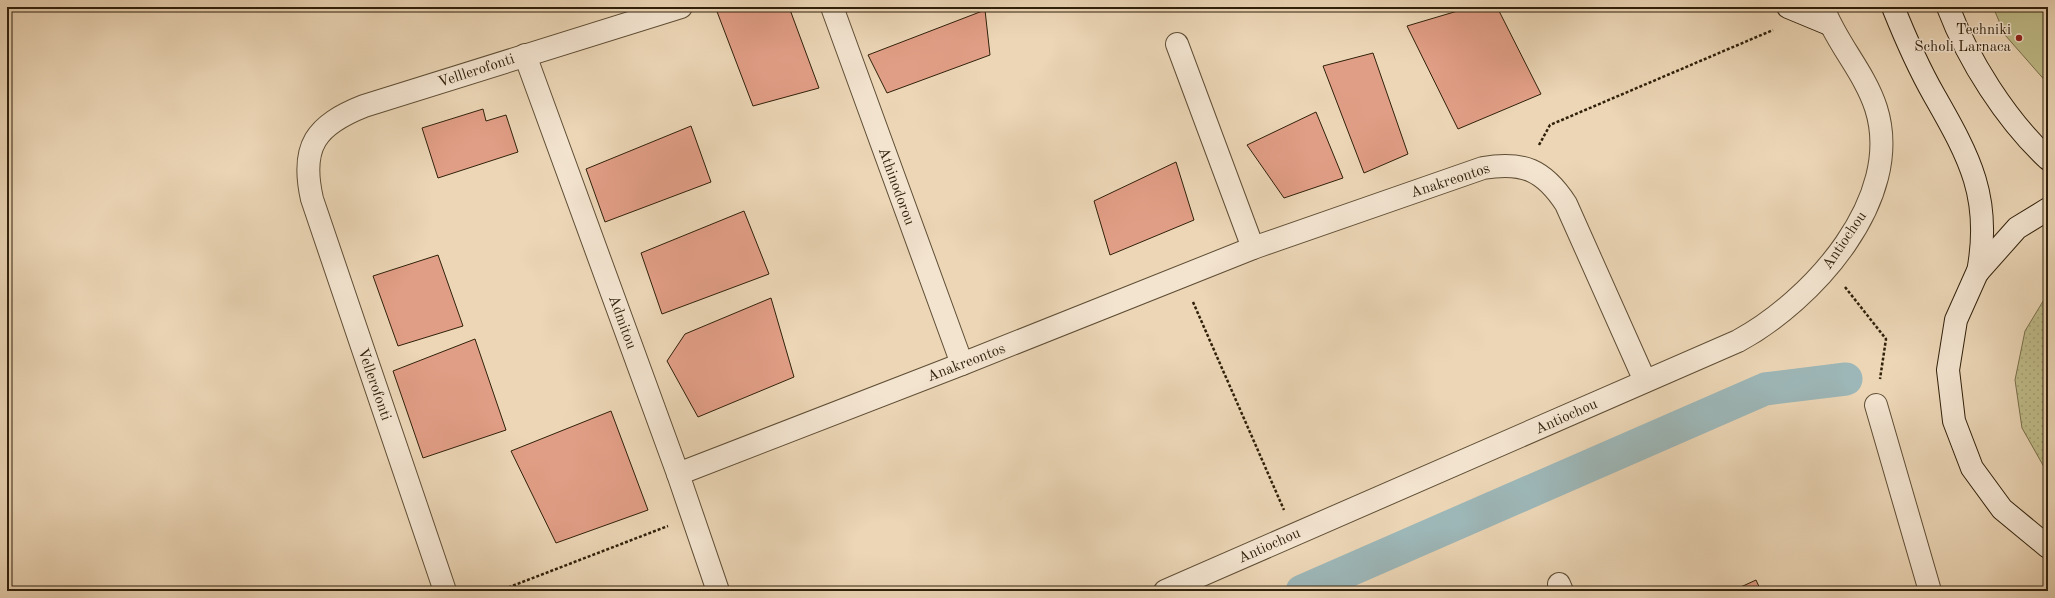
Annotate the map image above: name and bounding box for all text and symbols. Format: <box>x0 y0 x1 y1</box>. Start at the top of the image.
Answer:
place label: Techniki Scholi Larnaca <box>1914 23 2012 55</box>
marker: Techniki Scholi Larnaca <box>2014 33 2024 43</box>
street label: Velllerofonti <box>436 52 517 91</box>
street label: Athinodorou <box>875 146 917 227</box>
street label: Anakreontos <box>1409 162 1492 201</box>
street label: Antiochou <box>1820 209 1870 273</box>
street label: Admitou <box>605 294 638 351</box>
street label: Anakreontos <box>925 342 1008 385</box>
street label: Vellerofonti <box>354 346 393 423</box>
street label: Antiochou <box>1533 397 1600 438</box>
street label: Antiochou <box>1236 526 1303 567</box>

